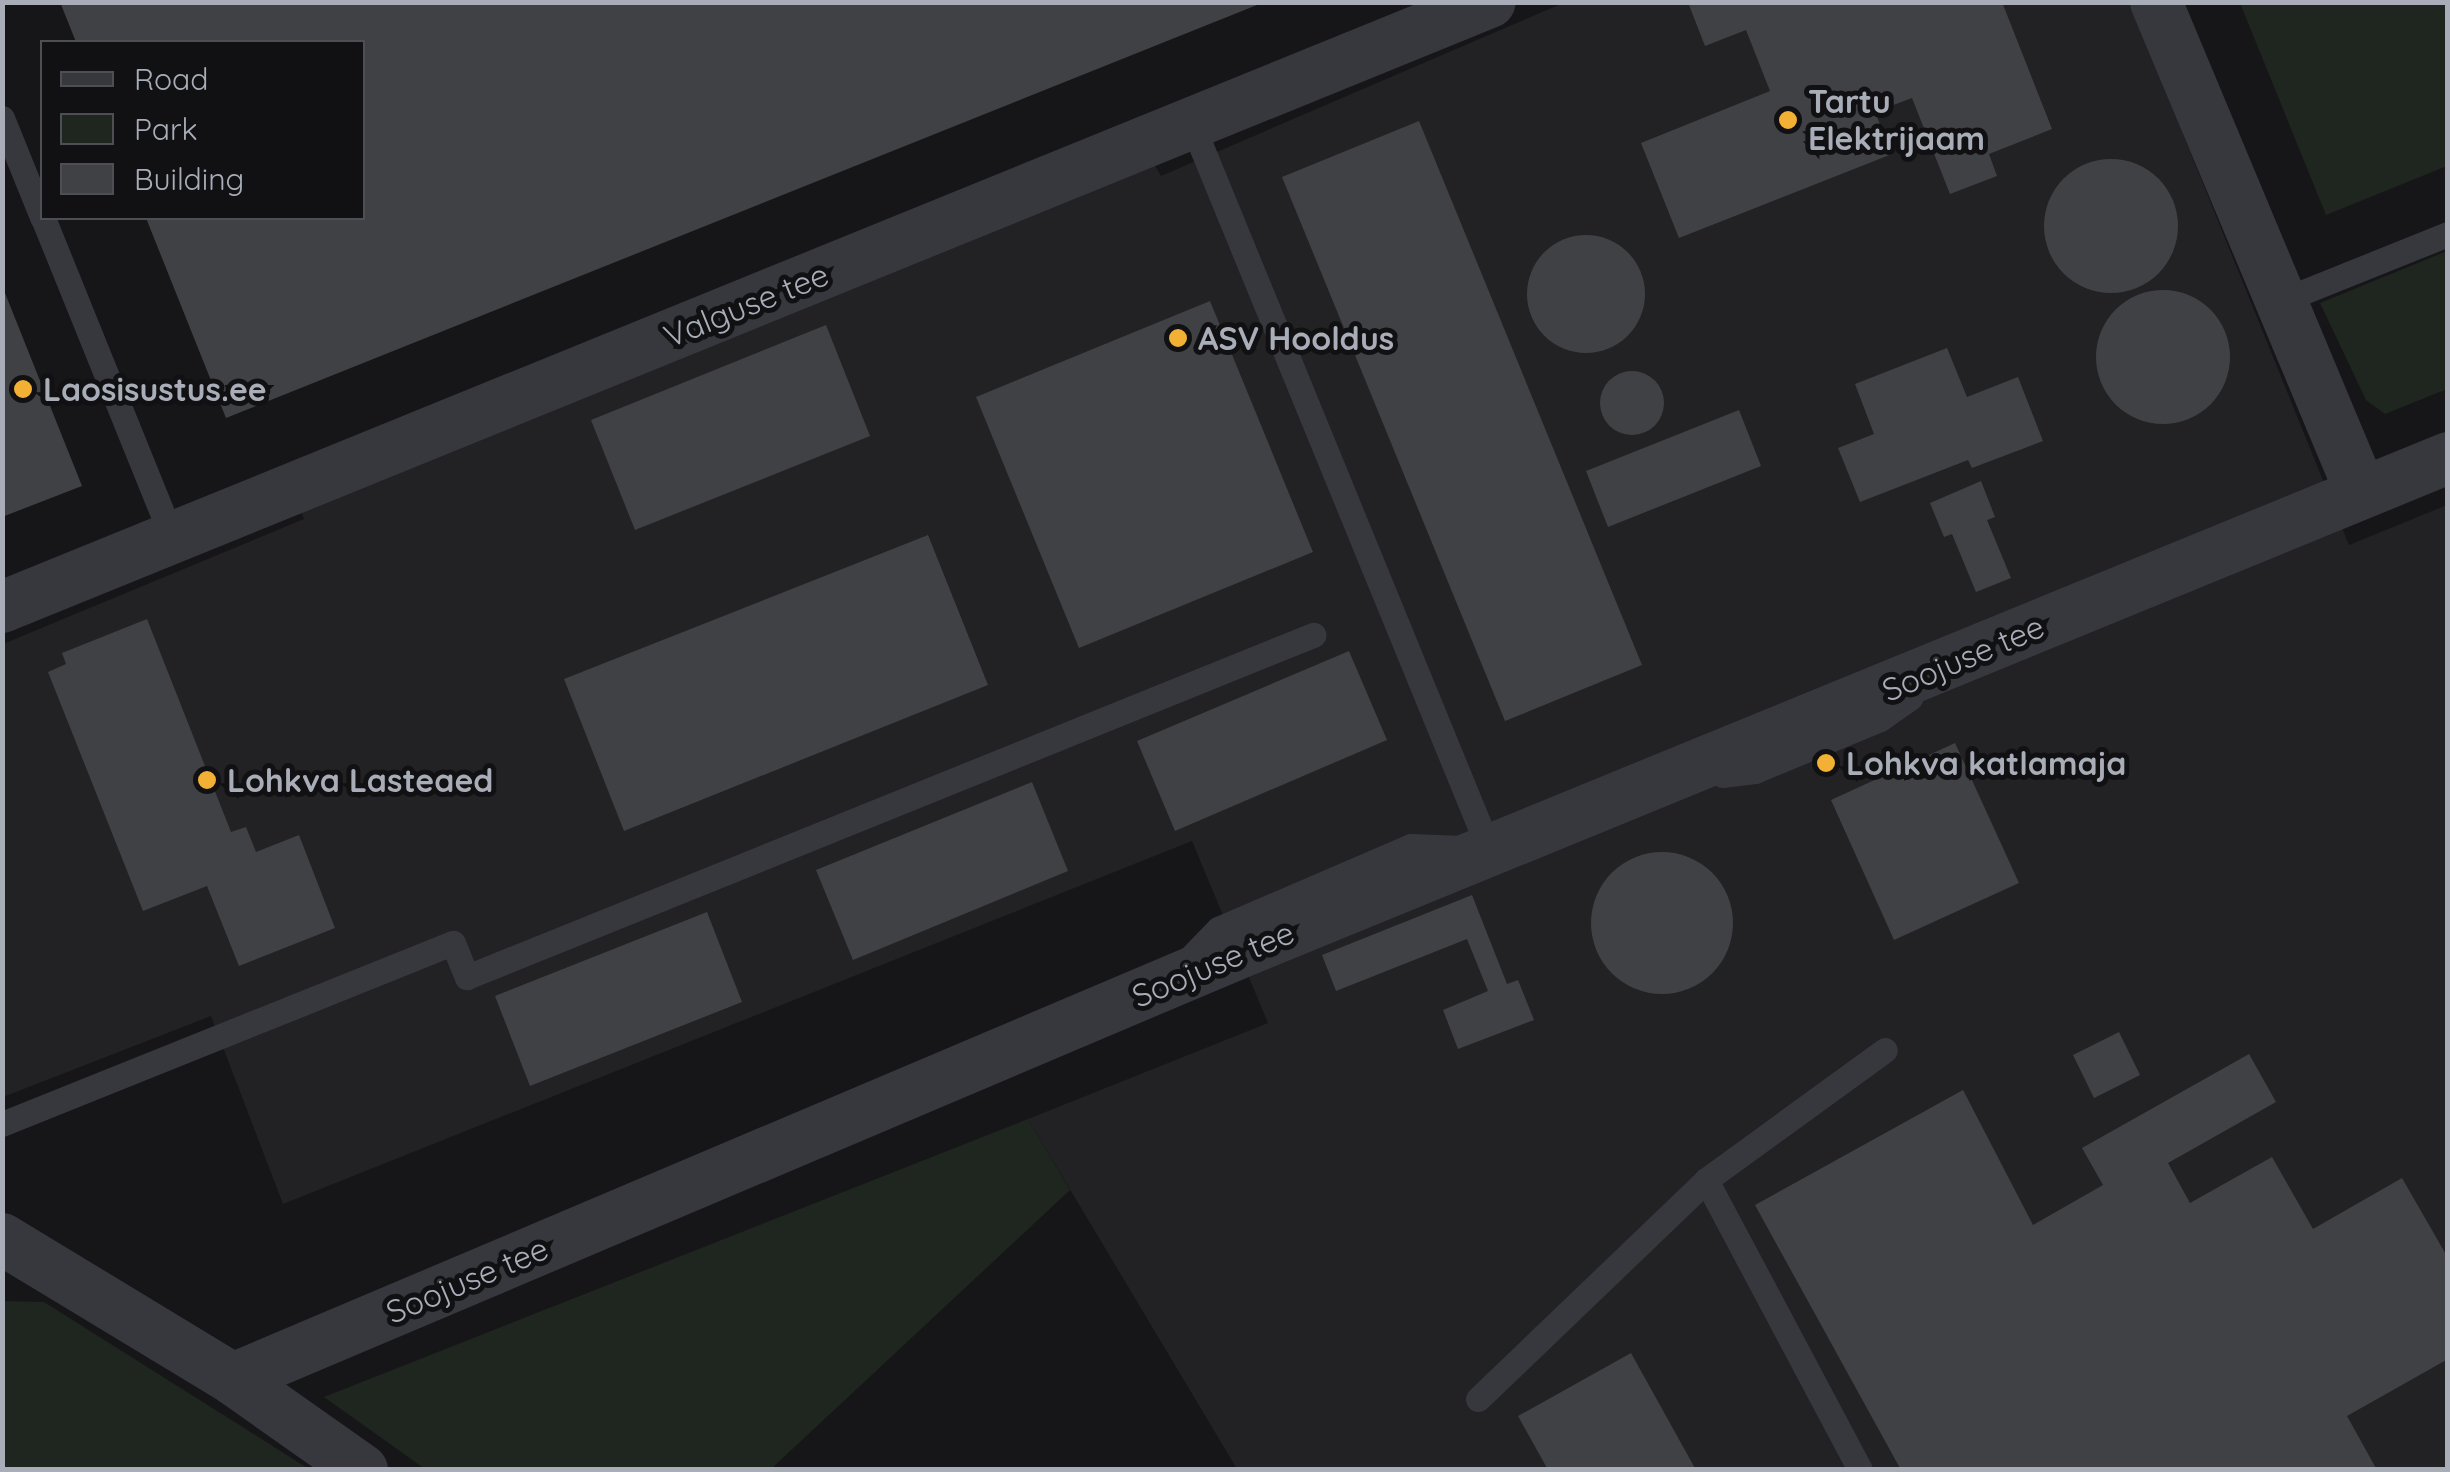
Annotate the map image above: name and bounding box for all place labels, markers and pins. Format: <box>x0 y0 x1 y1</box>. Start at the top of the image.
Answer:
place label: Tartu Elektrijaam <box>1808 83 1985 158</box>
marker: Tartu Elektrijaam <box>1777 109 1799 131</box>
place label: ASV Hooldus <box>1198 319 1394 357</box>
marker: ASV Hooldus <box>1167 327 1189 349</box>
place label: Laosisustus.ee <box>43 370 267 408</box>
marker: Laosisustus.ee <box>12 378 34 400</box>
place label: Lohkva katlamaja <box>1846 744 2126 782</box>
marker: Lohkva katlamaja <box>1815 752 1837 774</box>
place label: Lohkva Lasteaed <box>227 761 493 799</box>
marker: Lohkva Lasteaed <box>196 769 218 791</box>

